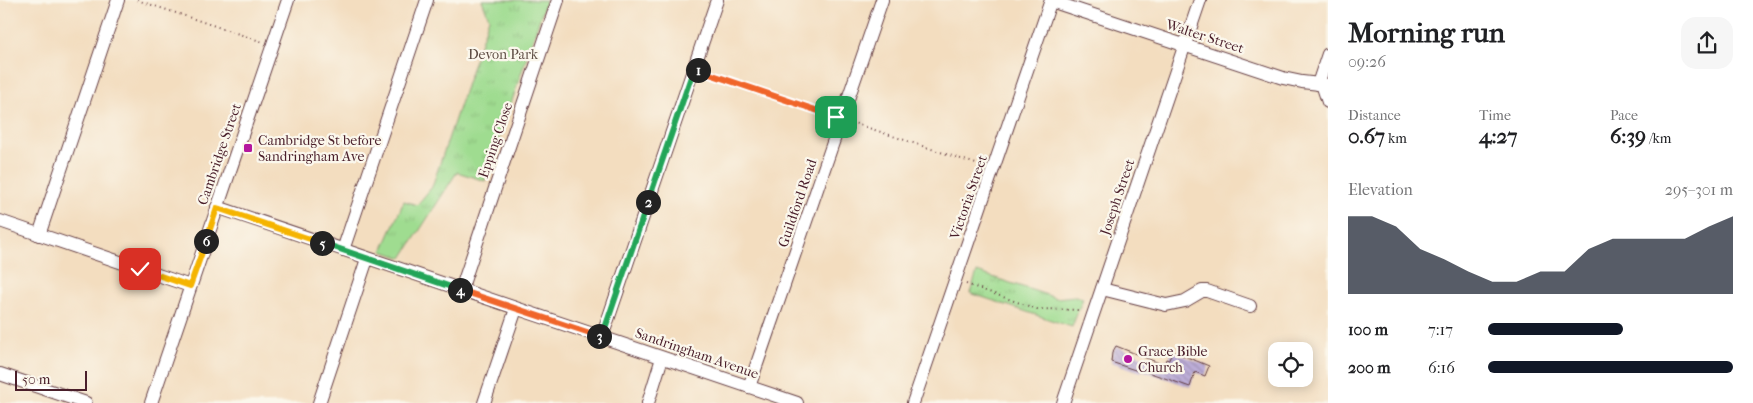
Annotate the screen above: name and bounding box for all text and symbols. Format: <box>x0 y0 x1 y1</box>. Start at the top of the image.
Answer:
street label: Walter Street <box>1163 16 1246 57</box>
text: Morning run <box>1348 16 1505 49</box>
button: share <box>1681 17 1733 69</box>
park label: Devon Park <box>468 46 539 63</box>
text: 09:26 <box>1348 52 1386 71</box>
pin: 1 <box>686 58 710 82</box>
text: 1 <box>696 62 701 79</box>
pin <box>815 96 857 138</box>
street label: Epping Close <box>475 100 516 180</box>
street label: Cambridge Street <box>194 101 245 207</box>
icon: arrive <box>822 103 850 131</box>
text: Distance <box>1348 107 1401 124</box>
text: Time <box>1479 107 1511 124</box>
text: Pace <box>1610 107 1638 124</box>
text: 0.67 <box>1348 124 1385 148</box>
text: 4:27 <box>1479 124 1517 148</box>
text: 6:39 <box>1610 124 1646 148</box>
text: km <box>1385 130 1407 147</box>
text: /km <box>1646 130 1671 147</box>
place label: Cambridge St before Sandringham Ave <box>258 132 381 165</box>
marker: Cambridge St before Sandringham Ave <box>242 142 254 154</box>
street label: Victoria Street <box>946 153 991 242</box>
street label: Guildford Road <box>774 156 821 250</box>
street label: Joseph Street <box>1096 157 1138 238</box>
text: Elevation <box>1348 180 1413 199</box>
text: 295–301 m <box>1665 180 1733 199</box>
pin: 2 <box>636 190 660 214</box>
text: 2 <box>645 194 652 211</box>
pin: 6 <box>194 228 218 254</box>
pin: 5 <box>310 230 334 256</box>
text: 6 <box>203 233 210 250</box>
text: 5 <box>319 235 326 252</box>
pin <box>119 248 161 290</box>
icon: check <box>126 255 154 283</box>
pin: 4 <box>448 278 472 302</box>
text: 4 <box>456 282 465 299</box>
text: 100 m <box>1348 320 1388 339</box>
text: 7:17 <box>1428 320 1453 339</box>
pin: 3 <box>586 324 612 348</box>
street label: Sandringham Avenue <box>633 324 761 383</box>
text: 3 <box>597 328 602 345</box>
map controls <box>1268 342 1313 387</box>
button: locate <box>1268 342 1313 387</box>
place label: Grace Bible Church <box>1138 343 1208 376</box>
marker: Grace Bible Church <box>1122 353 1134 365</box>
text: 200 m <box>1348 358 1391 377</box>
text: 6:16 <box>1428 358 1455 377</box>
scale bar <box>15 368 88 391</box>
text: 50 m <box>22 371 50 388</box>

